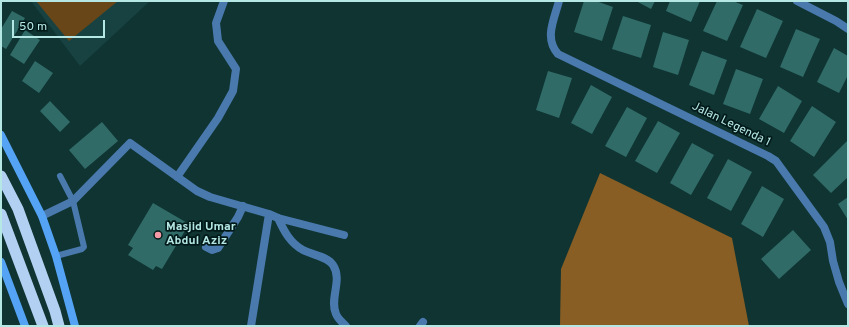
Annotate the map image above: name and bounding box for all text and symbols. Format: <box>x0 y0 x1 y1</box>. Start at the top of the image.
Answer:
scale bar <box>14 12 107 38</box>
text: 50 m <box>19 19 47 35</box>
street label: Jalan Legenda 1 <box>689 100 773 150</box>
place label: Masjid Umar Abdul Aziz <box>166 221 236 249</box>
marker: Masjid Umar Abdul Aziz <box>153 230 163 240</box>

